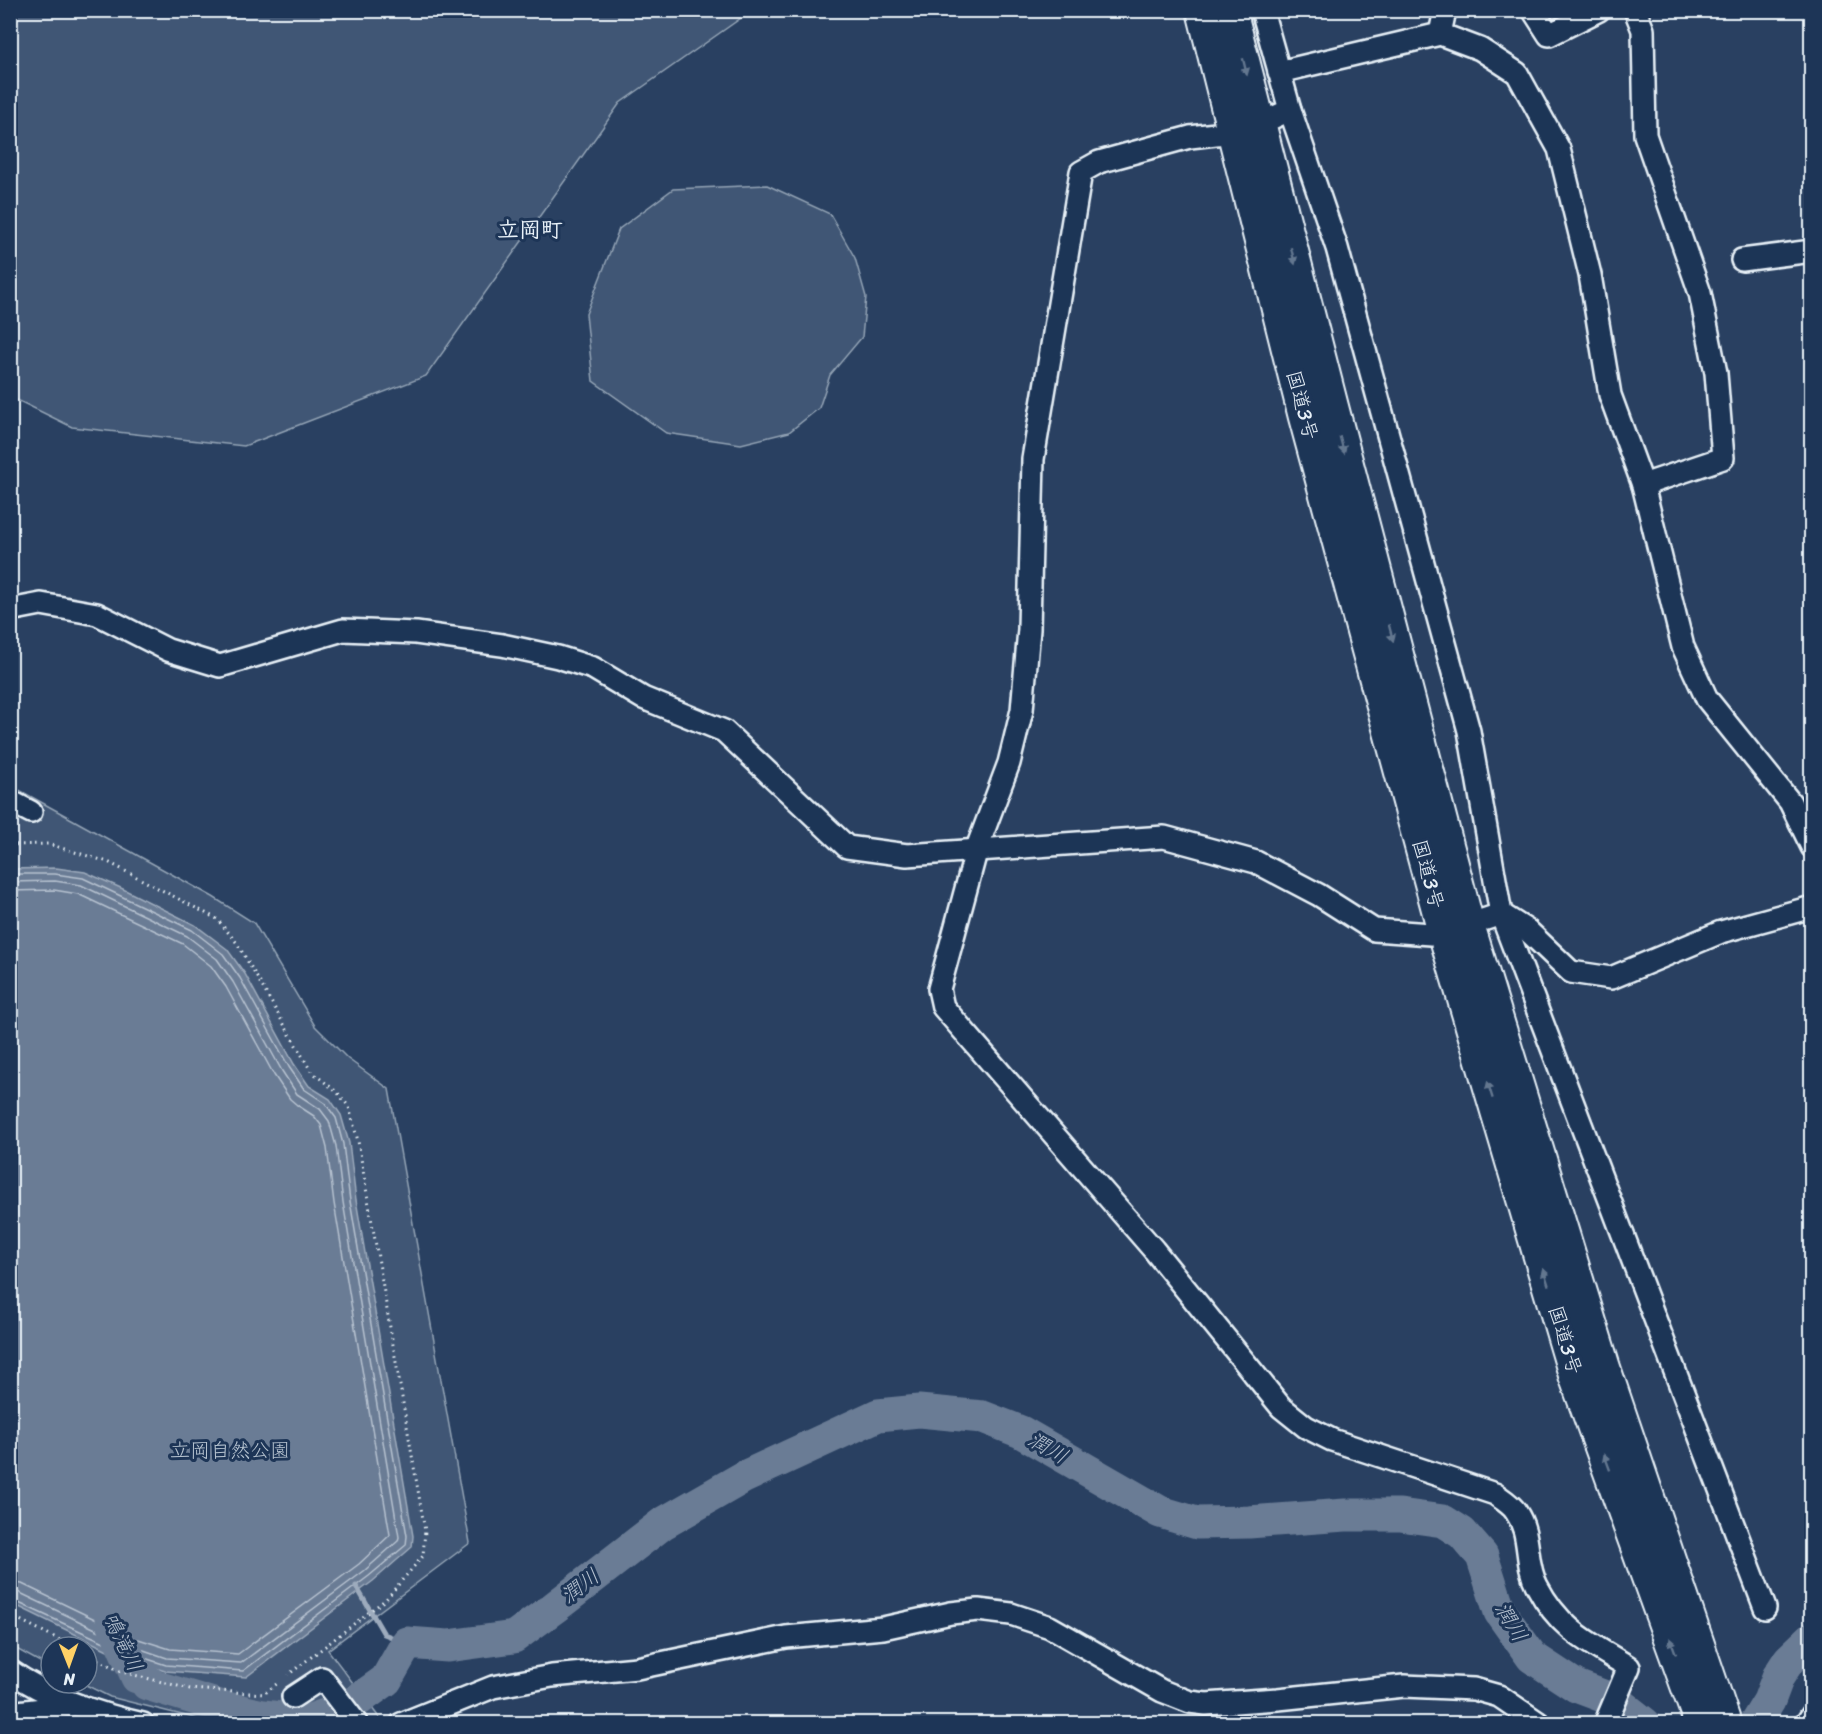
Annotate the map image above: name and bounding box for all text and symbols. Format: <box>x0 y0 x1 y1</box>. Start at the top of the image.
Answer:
one-way arrow <box>1240 58 1250 76</box>
district label: 立岡町 <box>497 210 563 249</box>
one-way arrow <box>1289 247 1298 265</box>
street label: 国道3号 <box>1276 366 1328 444</box>
one-way arrow <box>1337 436 1347 454</box>
one-way arrow <box>1387 624 1397 643</box>
street label: 国道3号 <box>1402 835 1454 913</box>
one-way arrow <box>1485 1081 1494 1099</box>
one-way arrow <box>1541 1268 1550 1286</box>
street label: 国道3号 <box>1538 1301 1592 1379</box>
water label: 潤川 <box>1020 1421 1076 1475</box>
park label: 立岡自然公園 <box>170 1433 290 1468</box>
one-way arrow <box>1601 1453 1611 1471</box>
water label: 潤川 <box>552 1558 608 1614</box>
water label: 潤川 <box>1484 1594 1538 1650</box>
water label: 鳴滝川 <box>92 1605 154 1679</box>
north arrow <box>39 1635 99 1695</box>
one-way arrow <box>1667 1636 1677 1654</box>
text: N <box>63 1665 76 1694</box>

